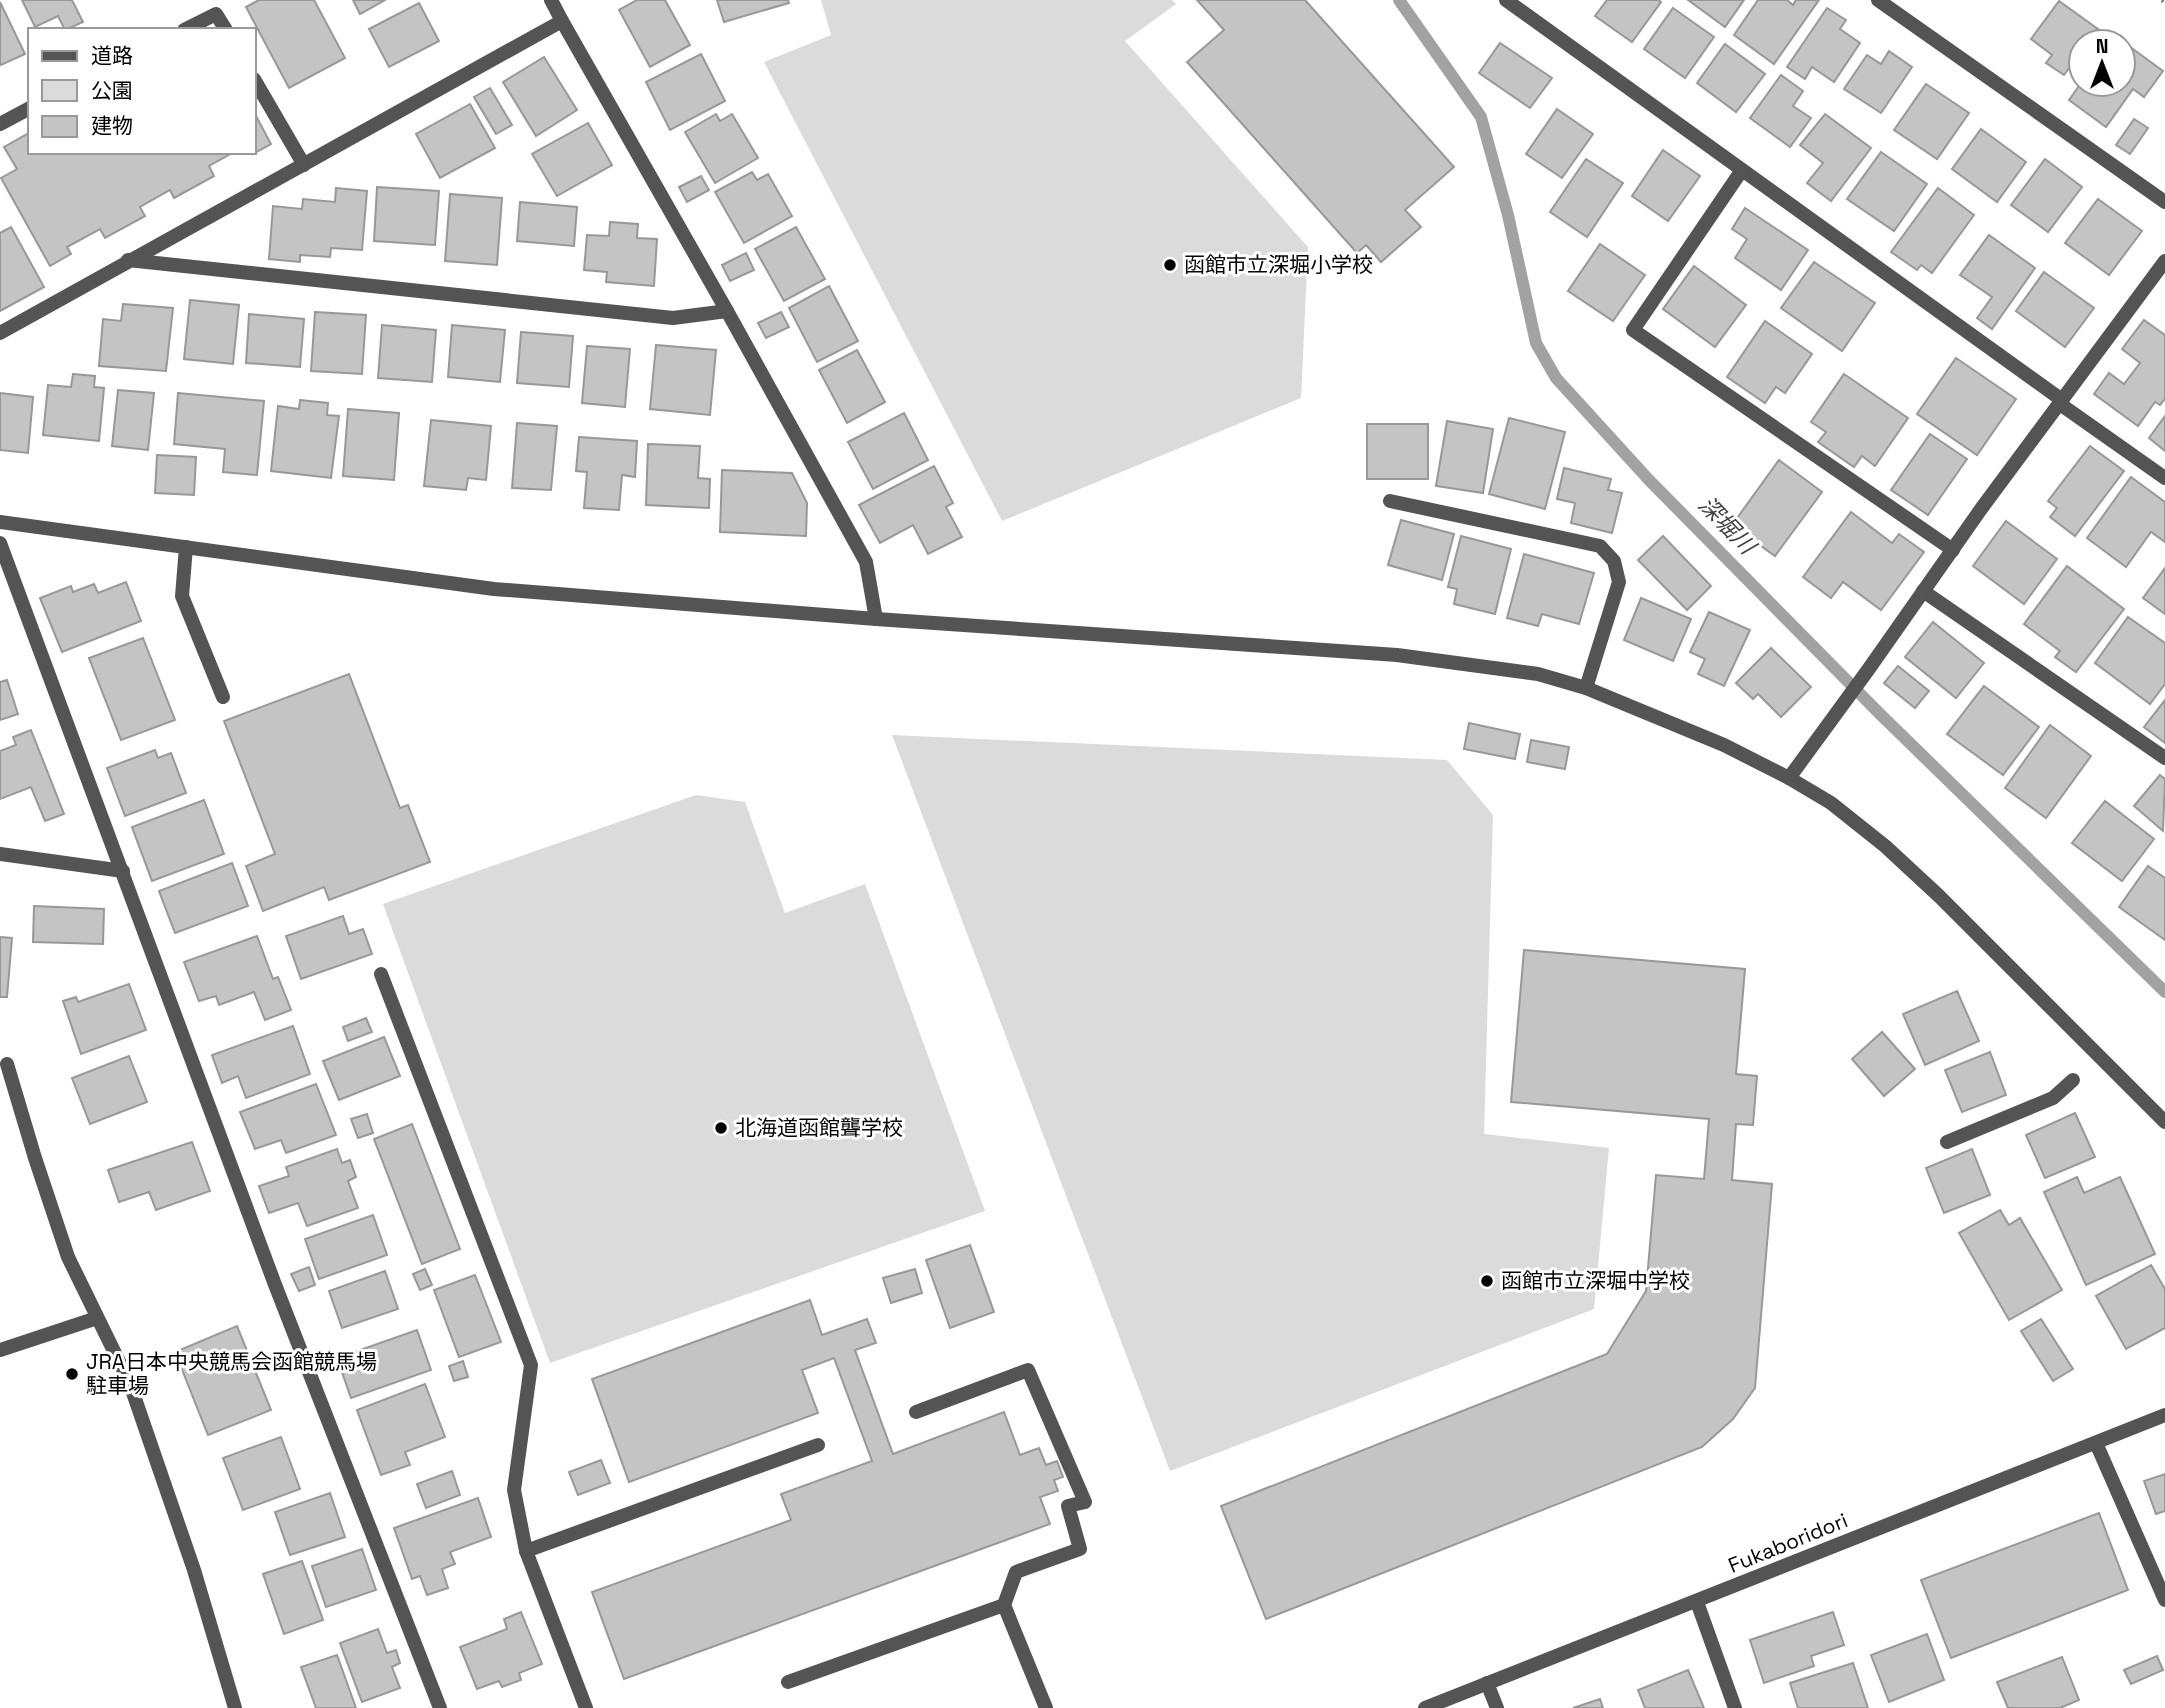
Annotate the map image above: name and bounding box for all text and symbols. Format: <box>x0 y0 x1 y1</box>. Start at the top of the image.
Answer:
legend <box>28 28 256 154</box>
north arrow <box>2067 28 2137 98</box>
text: N <box>2096 34 2108 59</box>
text: 道路 <box>91 42 133 69</box>
text: 公園 <box>91 77 133 104</box>
text: 建物 <box>91 112 133 139</box>
place label: 函館市立深堀小学校 <box>1184 251 1373 278</box>
marker: 函館市立深堀小学校 <box>1162 257 1178 273</box>
water label: 深堀川 <box>1692 490 1764 562</box>
place label: 北海道函館聾学校 <box>735 1114 903 1141</box>
marker: 北海道函館聾学校 <box>713 1120 729 1136</box>
place label: 函館市立深堀中学校 <box>1501 1267 1690 1294</box>
marker: 函館市立深堀中学校 <box>1479 1273 1495 1289</box>
place label: JRA日本中央競馬会函館競馬場 駐車場 <box>86 1348 377 1399</box>
marker: JRA日本中央競馬会函館競馬場 駐車場 <box>64 1366 80 1382</box>
street label: Fukaboridori <box>1724 1506 1851 1579</box>

